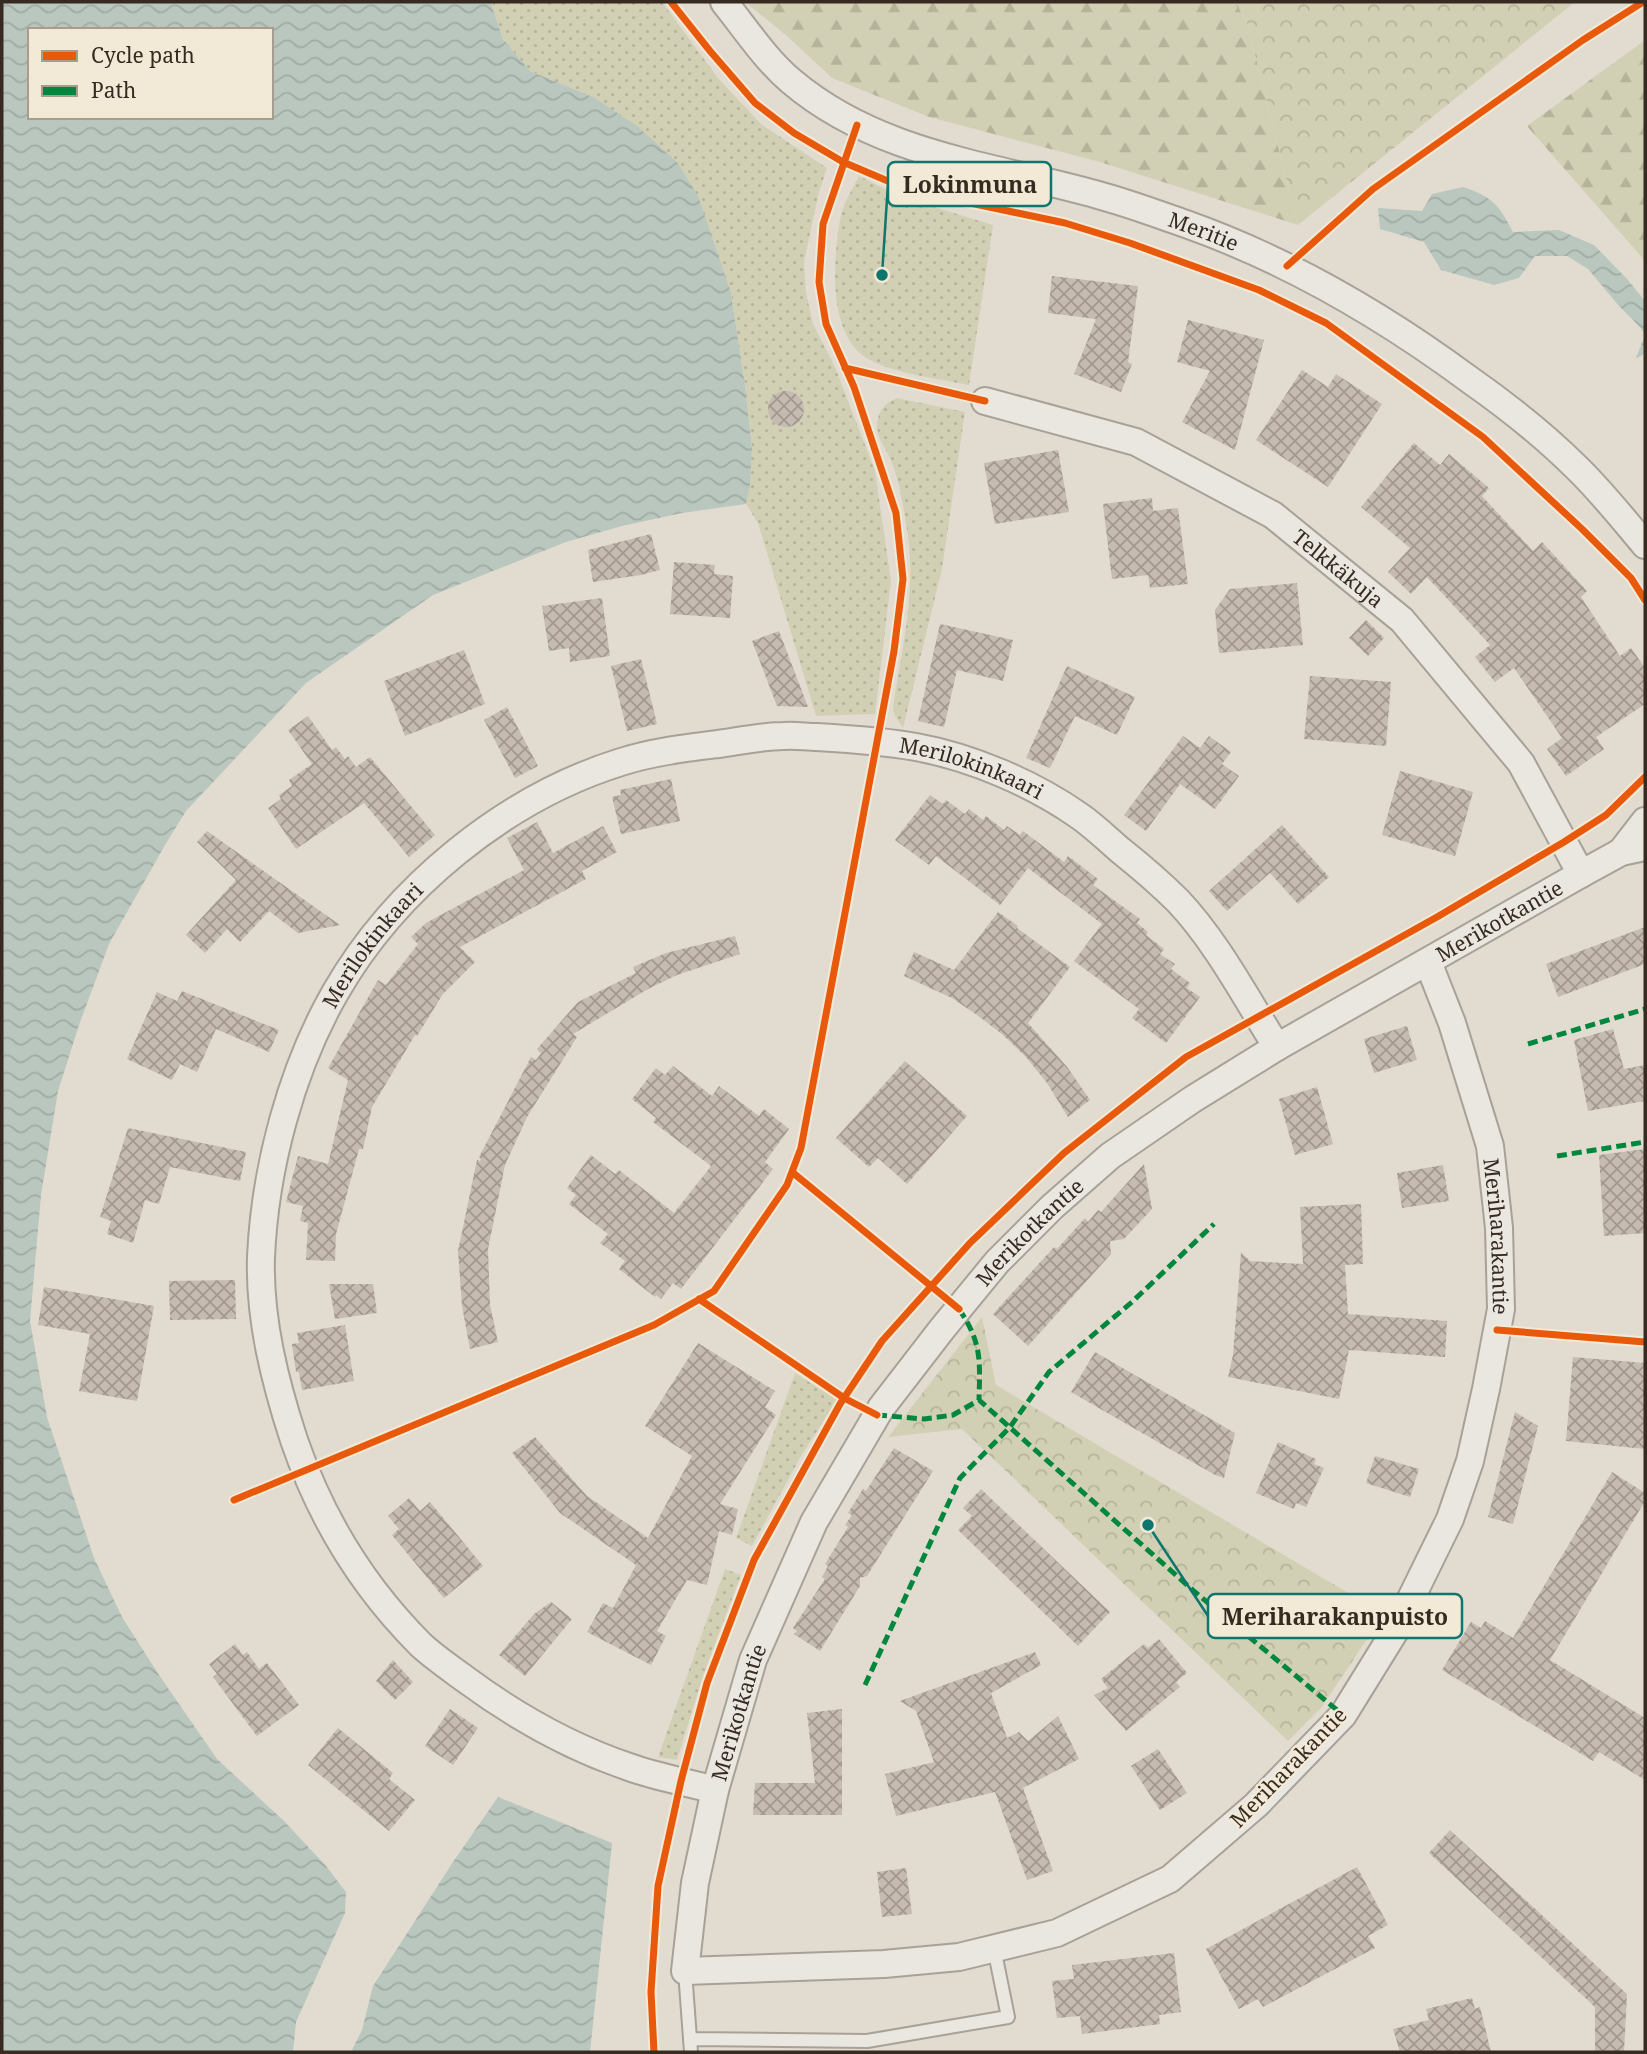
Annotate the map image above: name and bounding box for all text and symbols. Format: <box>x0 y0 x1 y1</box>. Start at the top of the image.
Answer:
legend <box>28 28 273 119</box>
text: Cycle path <box>91 41 195 69</box>
text: Path <box>91 76 136 104</box>
callout: Lokinmuna <box>888 162 1051 206</box>
text: Lokinmuna <box>903 168 1037 200</box>
street label: Meritie <box>1165 205 1243 257</box>
street label: Telkkäkuja <box>1287 523 1390 614</box>
street label: Merilokinkaari <box>897 730 1049 805</box>
street label: Merikotkantie <box>1431 873 1568 968</box>
street label: Merilokinkaari <box>315 876 429 1013</box>
street label: Meriharakantie <box>1477 1157 1516 1317</box>
street label: Merikotkantie <box>969 1172 1089 1292</box>
callout: Meriharakanpuisto <box>1208 1594 1462 1638</box>
text: Meriharakanpuisto <box>1222 1600 1448 1632</box>
street label: Merikotkantie <box>704 1639 773 1784</box>
street label: Meriharakantie <box>1223 1701 1353 1833</box>

